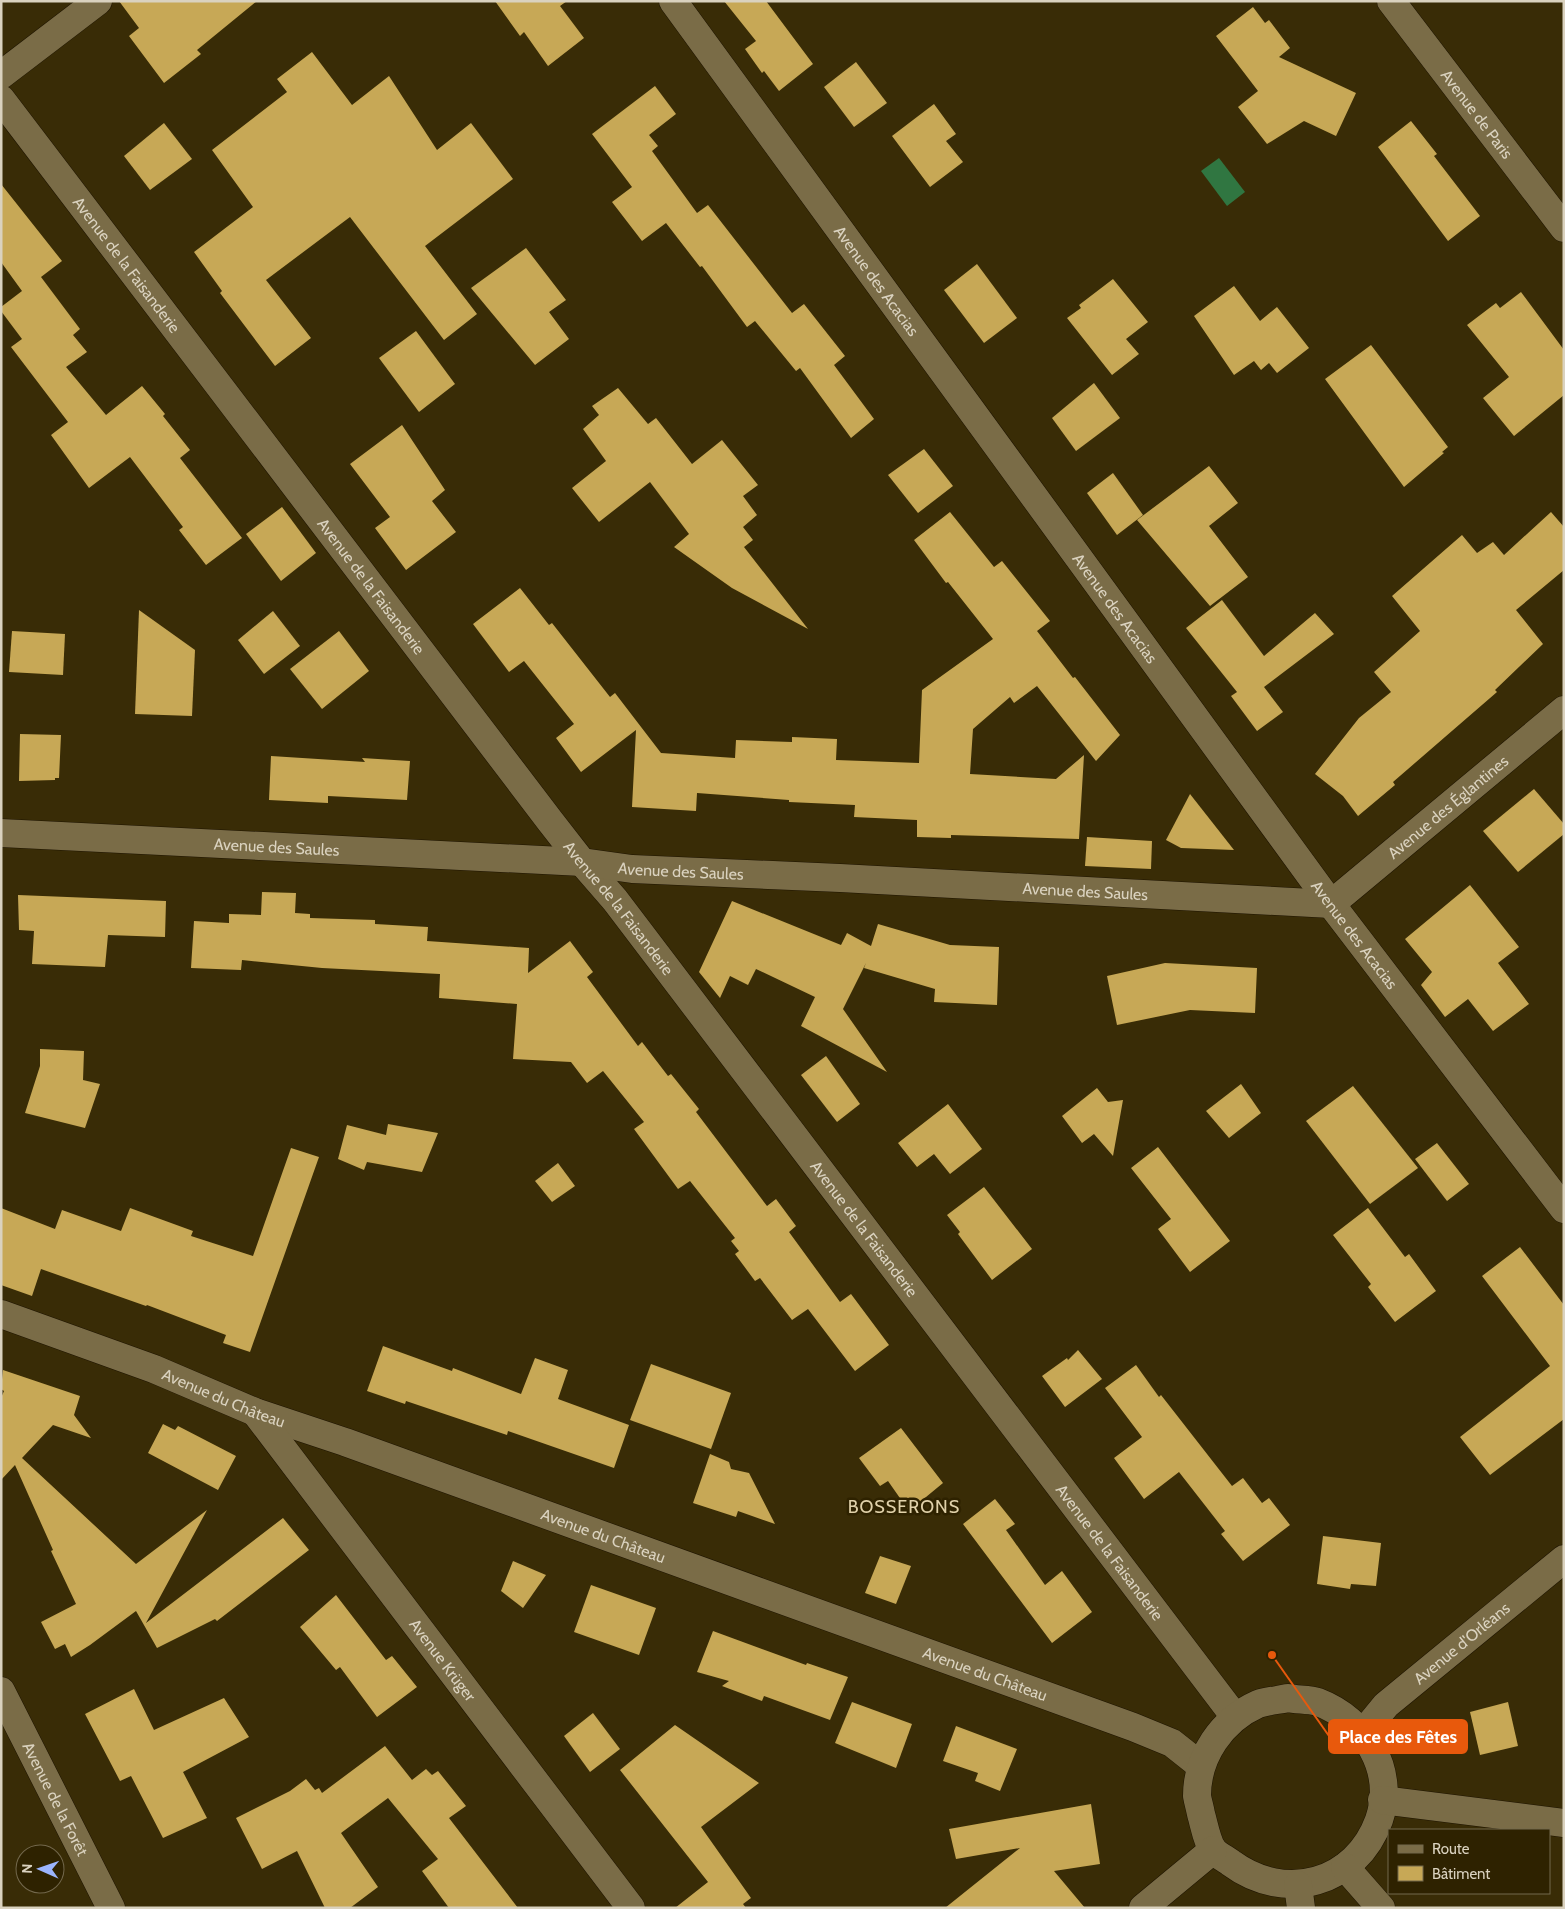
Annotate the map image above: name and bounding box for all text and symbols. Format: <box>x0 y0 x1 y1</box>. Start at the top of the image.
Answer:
street label: Avenue de Paris <box>1437 66 1517 162</box>
street label: Avenue de la Faisanderie <box>69 193 185 336</box>
street label: Avenue des Acacias <box>830 222 923 340</box>
street label: Avenue de la Faisanderie <box>314 514 429 658</box>
street label: Avenue des Acacias <box>1069 549 1162 667</box>
street label: Avenue des Églantines <box>1384 751 1512 862</box>
street label: Avenue des Saules <box>213 834 340 859</box>
street label: Avenue de la Faisanderie <box>560 837 678 979</box>
street label: Avenue des Saules <box>617 858 744 883</box>
street label: Avenue des Acacias <box>1307 877 1402 993</box>
street label: Avenue des Saules <box>1022 878 1149 904</box>
street label: Avenue de la Faisanderie <box>807 1157 922 1300</box>
street label: Avenue du Château <box>159 1364 288 1431</box>
street label: Avenue de la Faisanderie <box>1052 1480 1168 1624</box>
district label: BOSSERONS <box>848 1496 960 1518</box>
street label: Avenue du Château <box>539 1504 668 1567</box>
street label: Avenue d'Orléans <box>1410 1598 1514 1688</box>
street label: Avenue Krüger <box>406 1615 481 1705</box>
street label: Avenue du Château <box>920 1642 1050 1705</box>
callout: Place des Fêtes <box>1329 1720 1467 1753</box>
text: Place des Fêtes <box>1339 1726 1457 1748</box>
street label: Avenue de la Forêt <box>19 1739 93 1860</box>
legend <box>1388 1829 1550 1894</box>
text: Route <box>1432 1840 1470 1858</box>
north arrow <box>15 1844 65 1894</box>
text: N <box>18 1863 36 1874</box>
text: Bâtiment <box>1432 1865 1490 1883</box>

